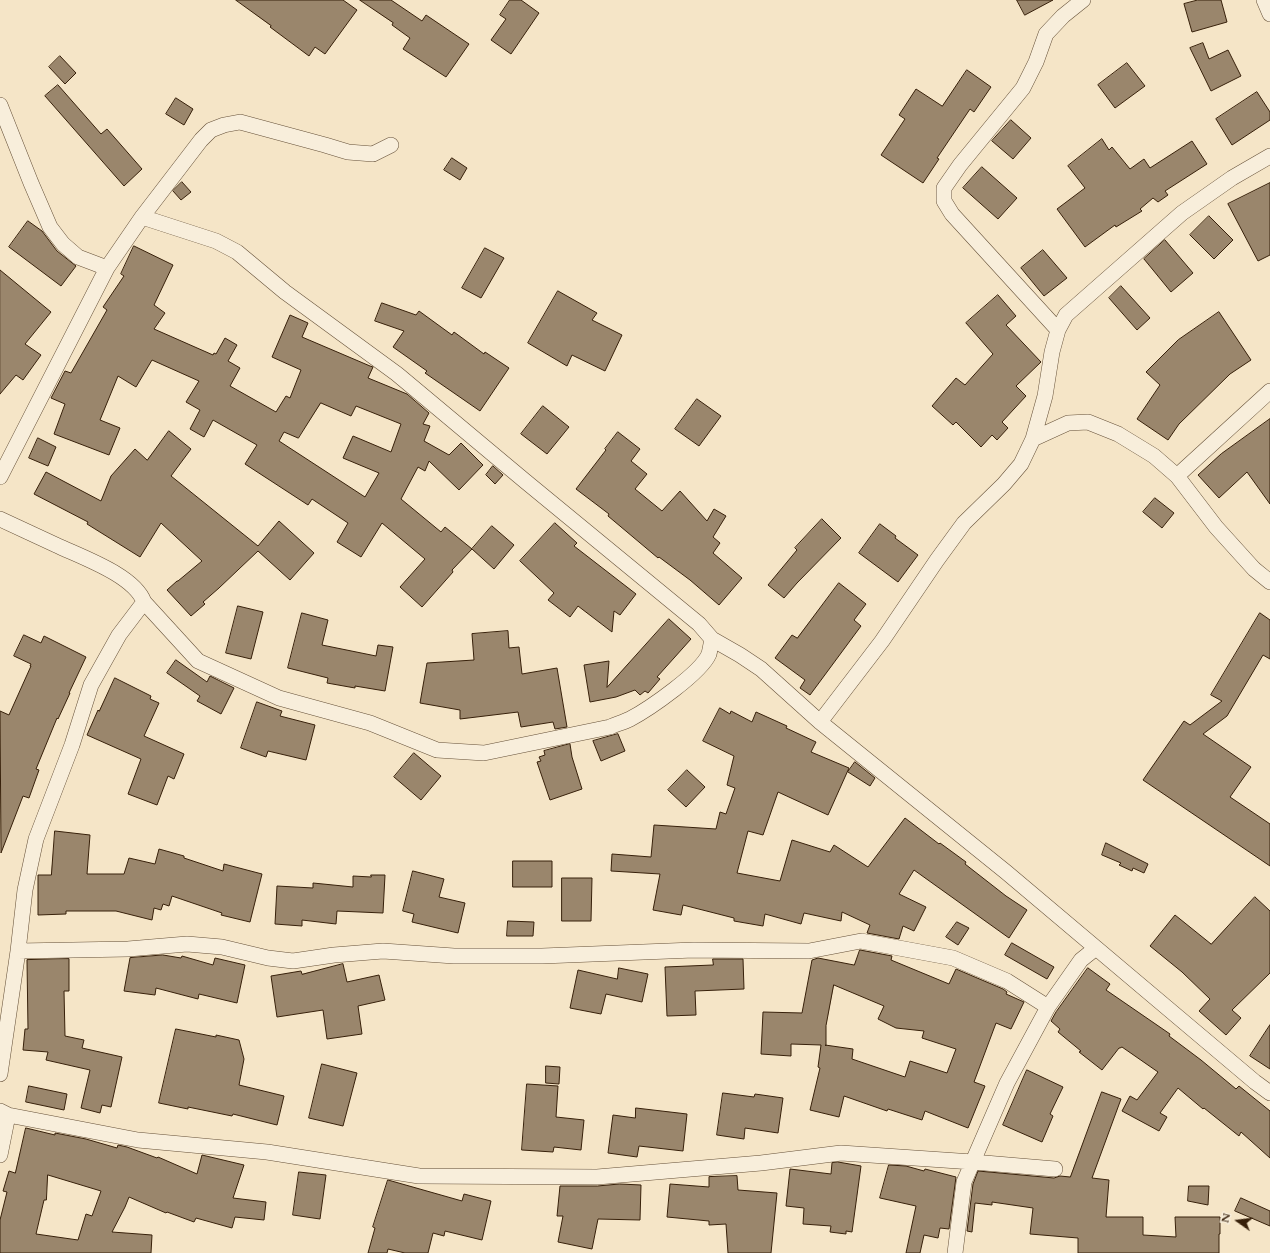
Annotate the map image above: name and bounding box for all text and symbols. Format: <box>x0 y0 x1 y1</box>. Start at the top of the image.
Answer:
north arrow <box>1218 1201 1258 1241</box>
text: N <box>1217 1212 1234 1224</box>

